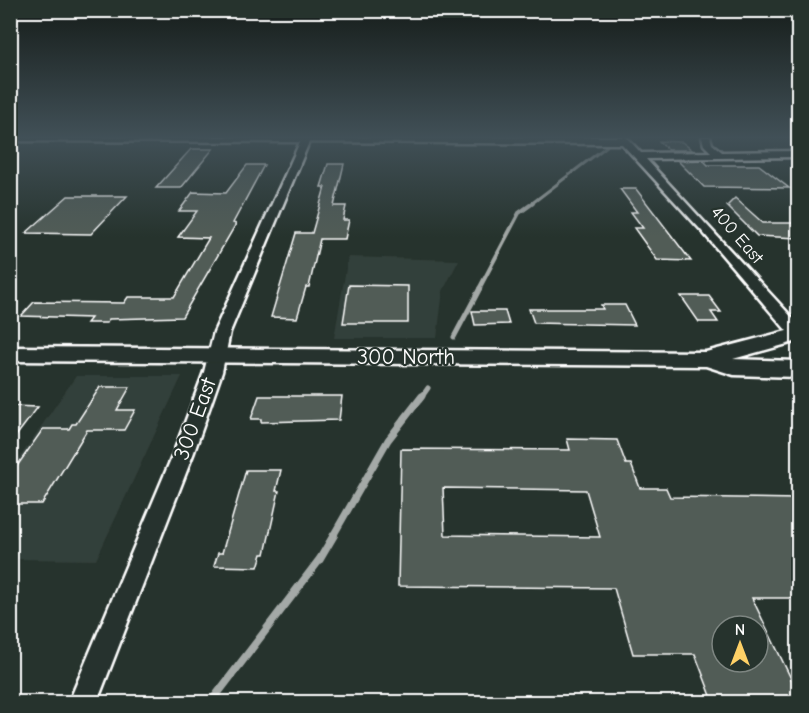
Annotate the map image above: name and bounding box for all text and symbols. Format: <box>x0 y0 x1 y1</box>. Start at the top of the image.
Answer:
street label: 400 East <box>706 202 768 269</box>
street label: 300 North <box>357 344 455 370</box>
street label: 300 East <box>168 374 222 464</box>
north arrow <box>710 614 770 674</box>
text: N <box>735 621 745 639</box>

